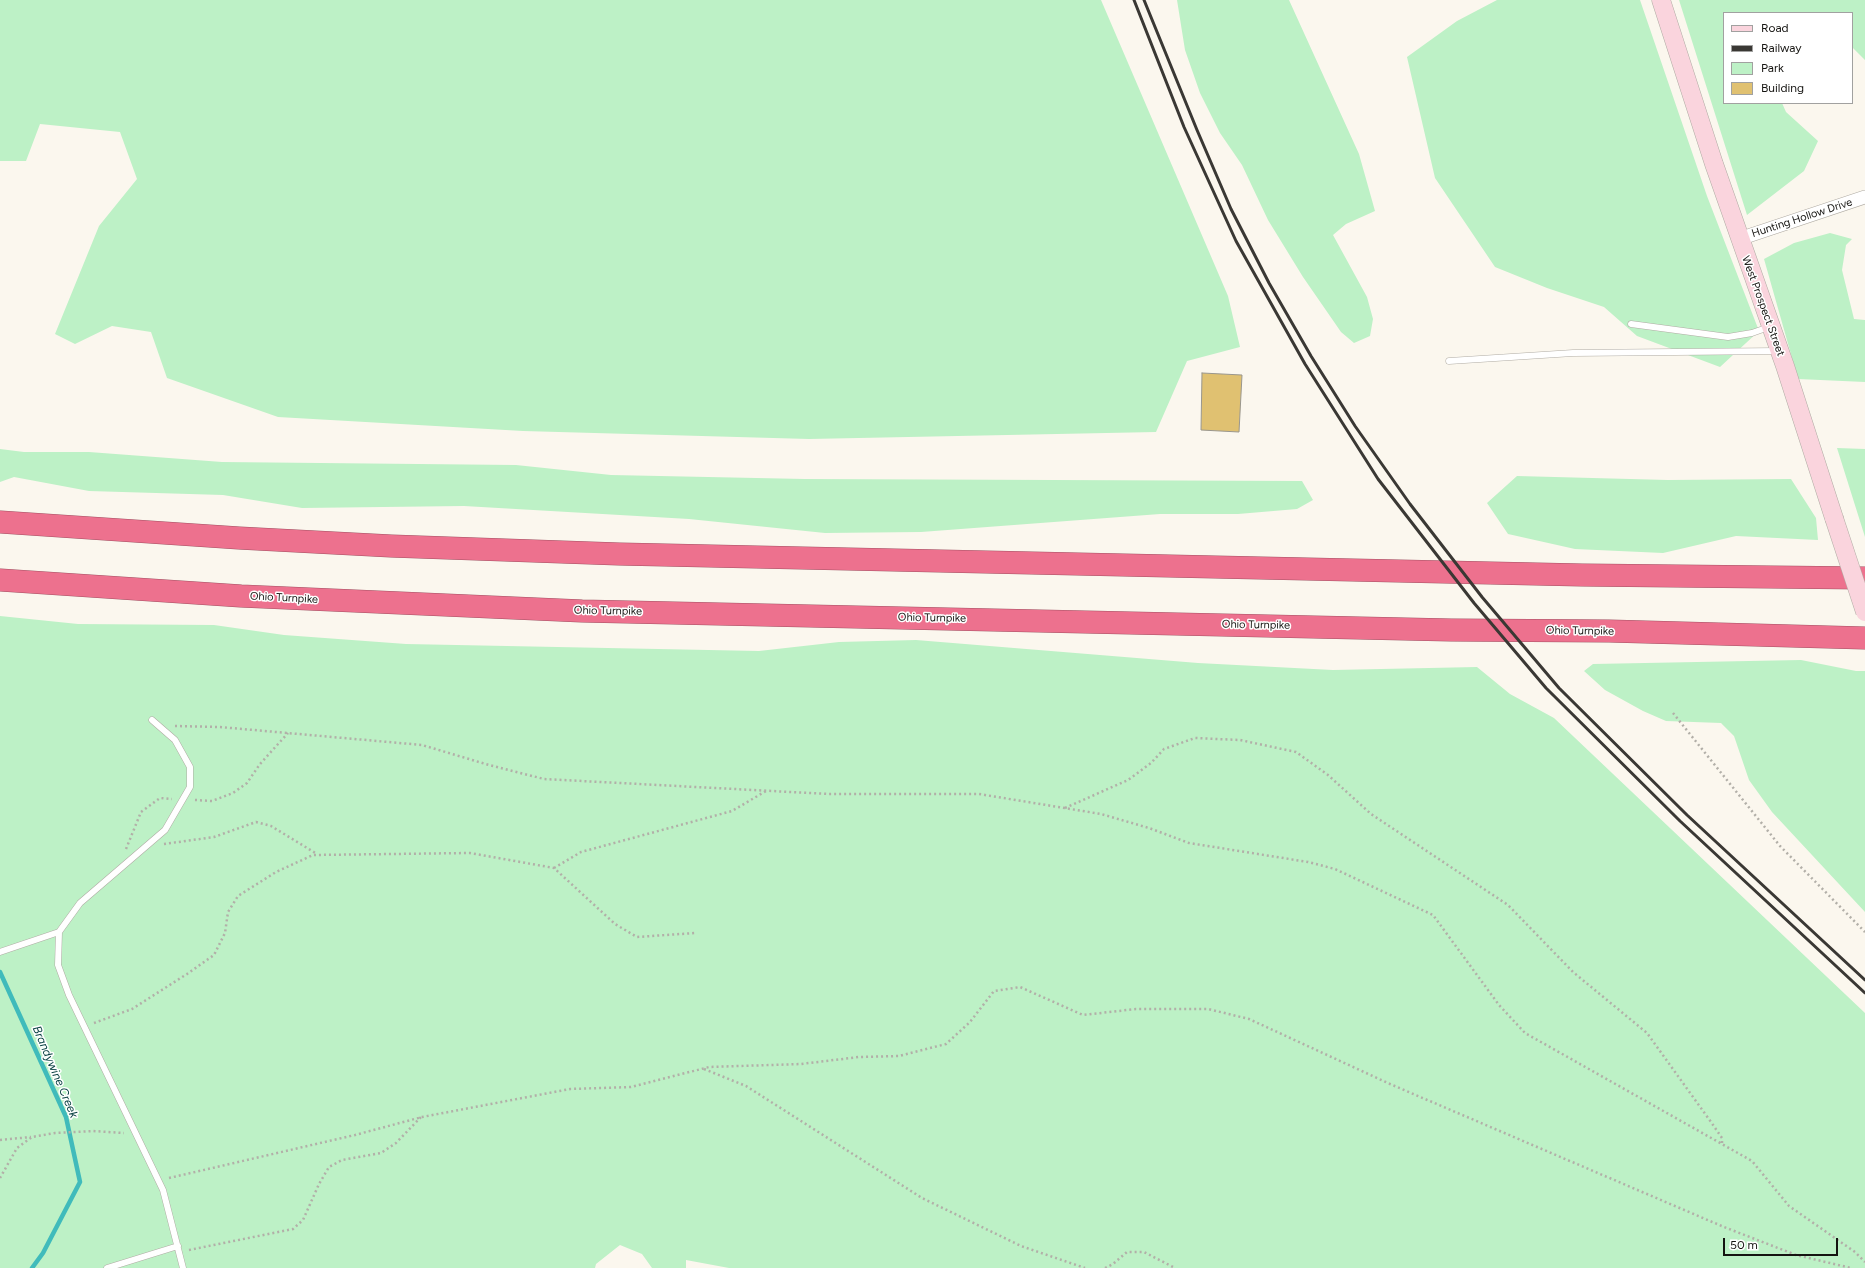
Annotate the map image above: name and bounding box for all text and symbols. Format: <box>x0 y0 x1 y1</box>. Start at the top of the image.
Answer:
legend <box>1723 12 1853 104</box>
text: Road <box>1761 21 1789 35</box>
text: Railway <box>1761 41 1802 55</box>
text: Park <box>1761 61 1784 75</box>
text: Building <box>1761 81 1804 95</box>
street label: Hunting Hollow Drive <box>1750 195 1854 241</box>
street label: West Prospect Street <box>1739 254 1787 358</box>
street label: Ohio Turnpike <box>250 590 318 606</box>
street label: Ohio Turnpike <box>574 604 642 618</box>
street label: Ohio Turnpike <box>898 611 966 625</box>
street label: Ohio Turnpike <box>1222 618 1290 632</box>
street label: Ohio Turnpike <box>1546 624 1614 638</box>
water label: Brandywine Creek <box>29 1024 81 1120</box>
scale bar <box>1725 1230 1840 1256</box>
text: 50 m <box>1730 1238 1758 1252</box>

